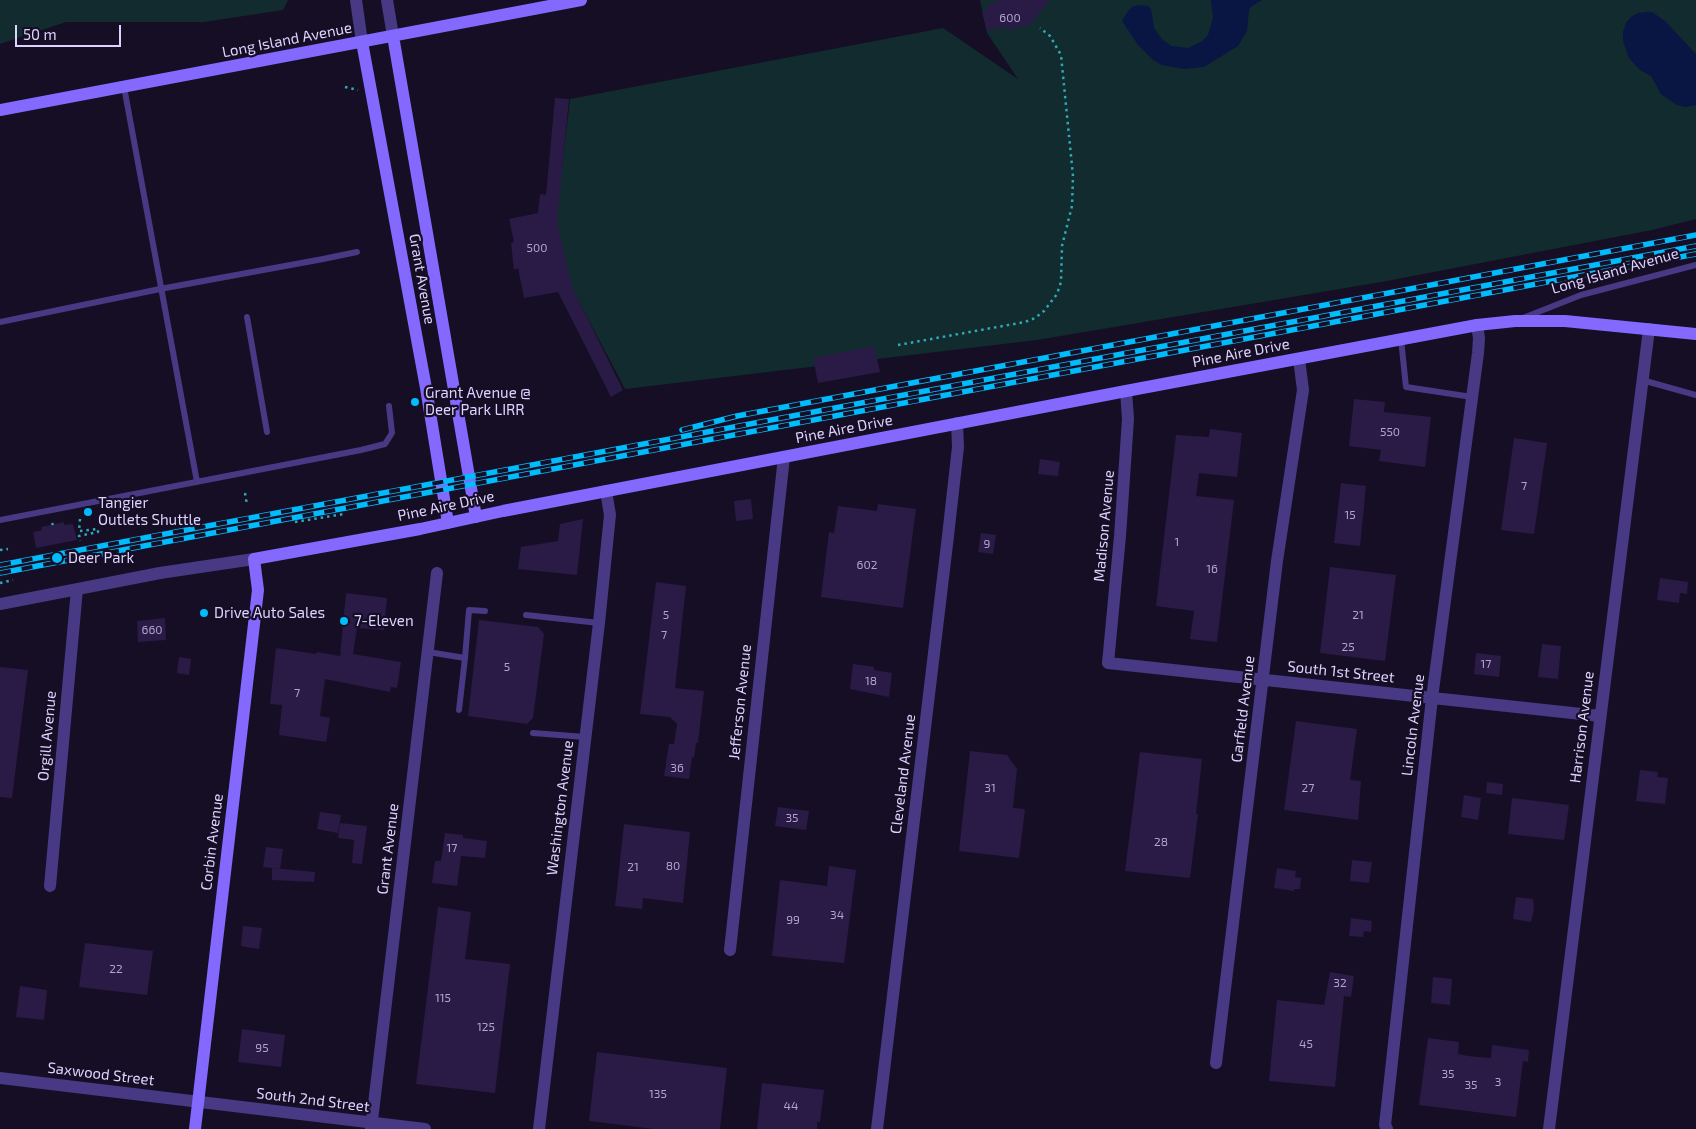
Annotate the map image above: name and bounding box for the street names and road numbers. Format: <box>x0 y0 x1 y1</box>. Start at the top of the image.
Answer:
street label: Long Island Avenue <box>221 19 353 61</box>
street label: Grant Avenue <box>405 232 439 326</box>
street label: Long Island Avenue <box>1549 244 1681 298</box>
street label: Pine Aire Drive <box>1191 335 1291 371</box>
street label: Pine Aire Drive <box>794 411 894 447</box>
street label: Madison Avenue <box>1090 469 1118 583</box>
street label: Pine Aire Drive <box>396 487 496 525</box>
street label: Jefferson Avenue <box>725 643 755 761</box>
street label: Garfield Avenue <box>1228 655 1258 763</box>
street label: South 1st Street <box>1287 657 1395 687</box>
street label: Harrison Avenue <box>1566 670 1598 784</box>
street label: Lincoln Avenue <box>1398 673 1428 777</box>
street label: Orgill Avenue <box>34 690 60 782</box>
street label: Cleveland Avenue <box>887 713 919 835</box>
street label: Washington Avenue <box>543 739 577 877</box>
street label: Corbin Avenue <box>197 792 227 892</box>
street label: Grant Avenue <box>373 802 403 896</box>
street label: Saxwood Street <box>47 1059 155 1089</box>
street label: South 2nd Street <box>255 1084 371 1116</box>

